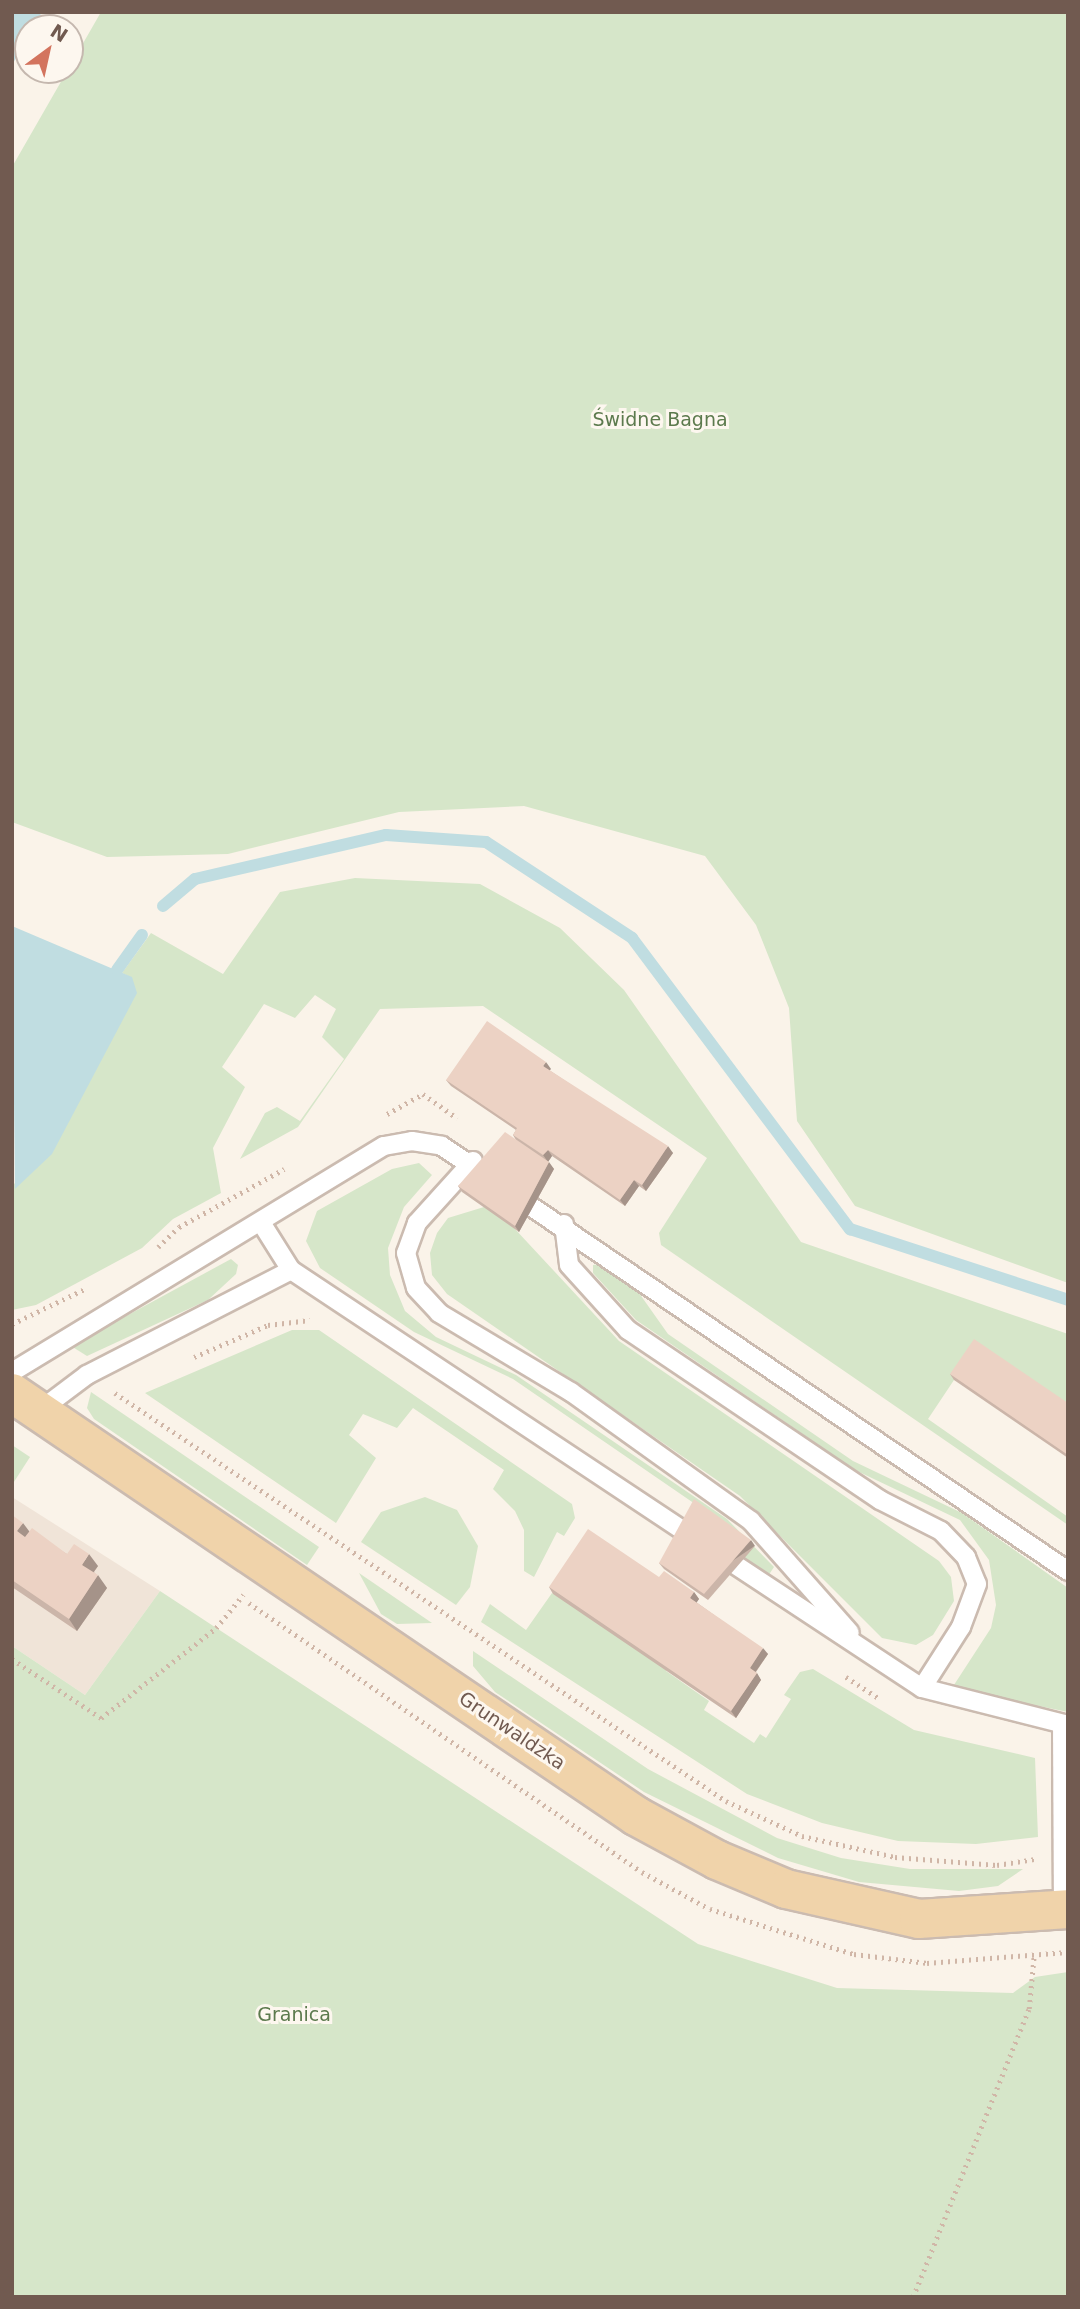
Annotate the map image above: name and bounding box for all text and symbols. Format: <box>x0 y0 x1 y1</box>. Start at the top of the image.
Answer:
north arrow <box>14 14 84 84</box>
text: N <box>47 20 72 47</box>
park label: Świdne Bagna <box>592 409 728 431</box>
street label: Grunwaldzka <box>454 1687 570 1775</box>
park label: Granica <box>257 2004 331 2026</box>

